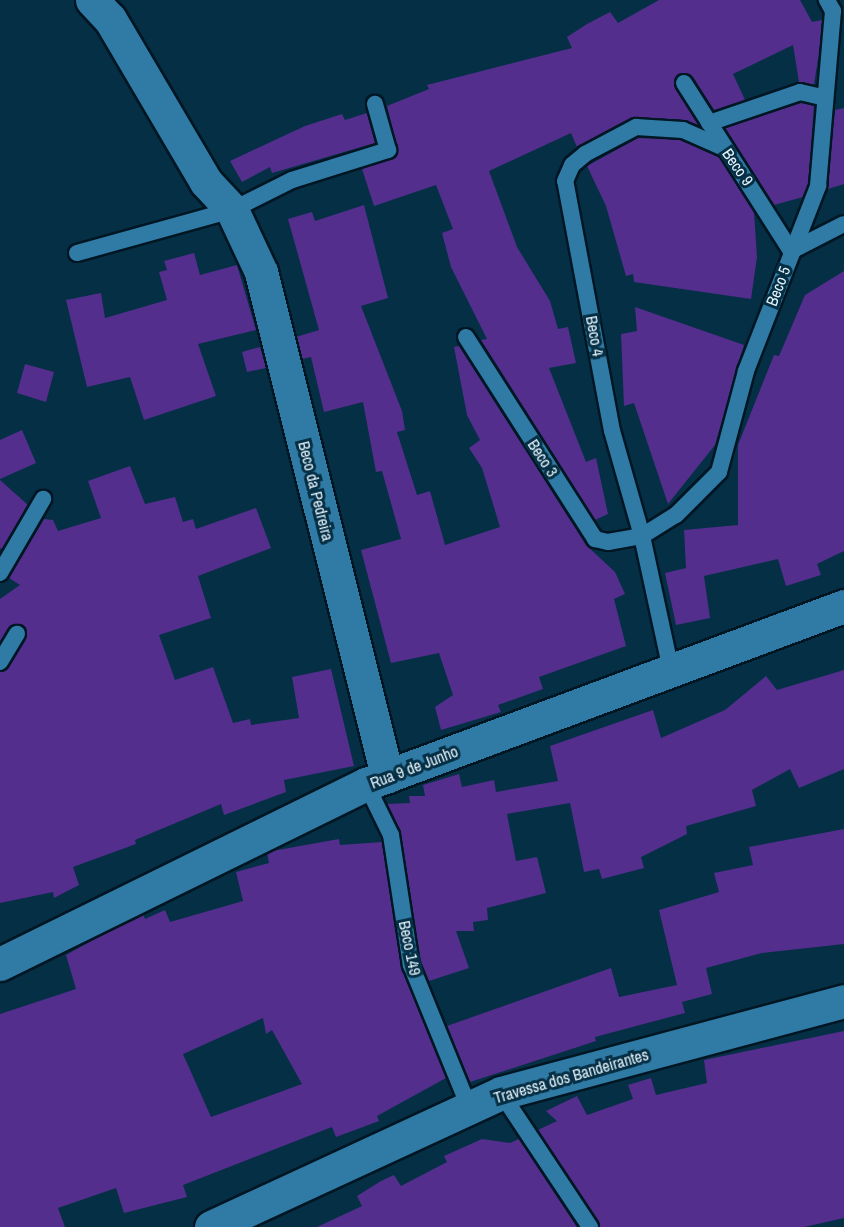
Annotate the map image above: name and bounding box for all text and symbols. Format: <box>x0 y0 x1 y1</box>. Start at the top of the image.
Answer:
street label: Beco 9 <box>718 145 758 189</box>
street label: Beco 5 <box>762 263 794 309</box>
street label: Beco 4 <box>582 314 608 358</box>
street label: Beco 3 <box>524 436 562 480</box>
street label: Beco da Pedreira <box>294 439 338 543</box>
street label: Rua 9 de Junho <box>367 741 461 793</box>
street label: Beco 149 <box>395 919 425 977</box>
street label: Travessa dos Bandeirantes <box>491 1045 651 1107</box>

